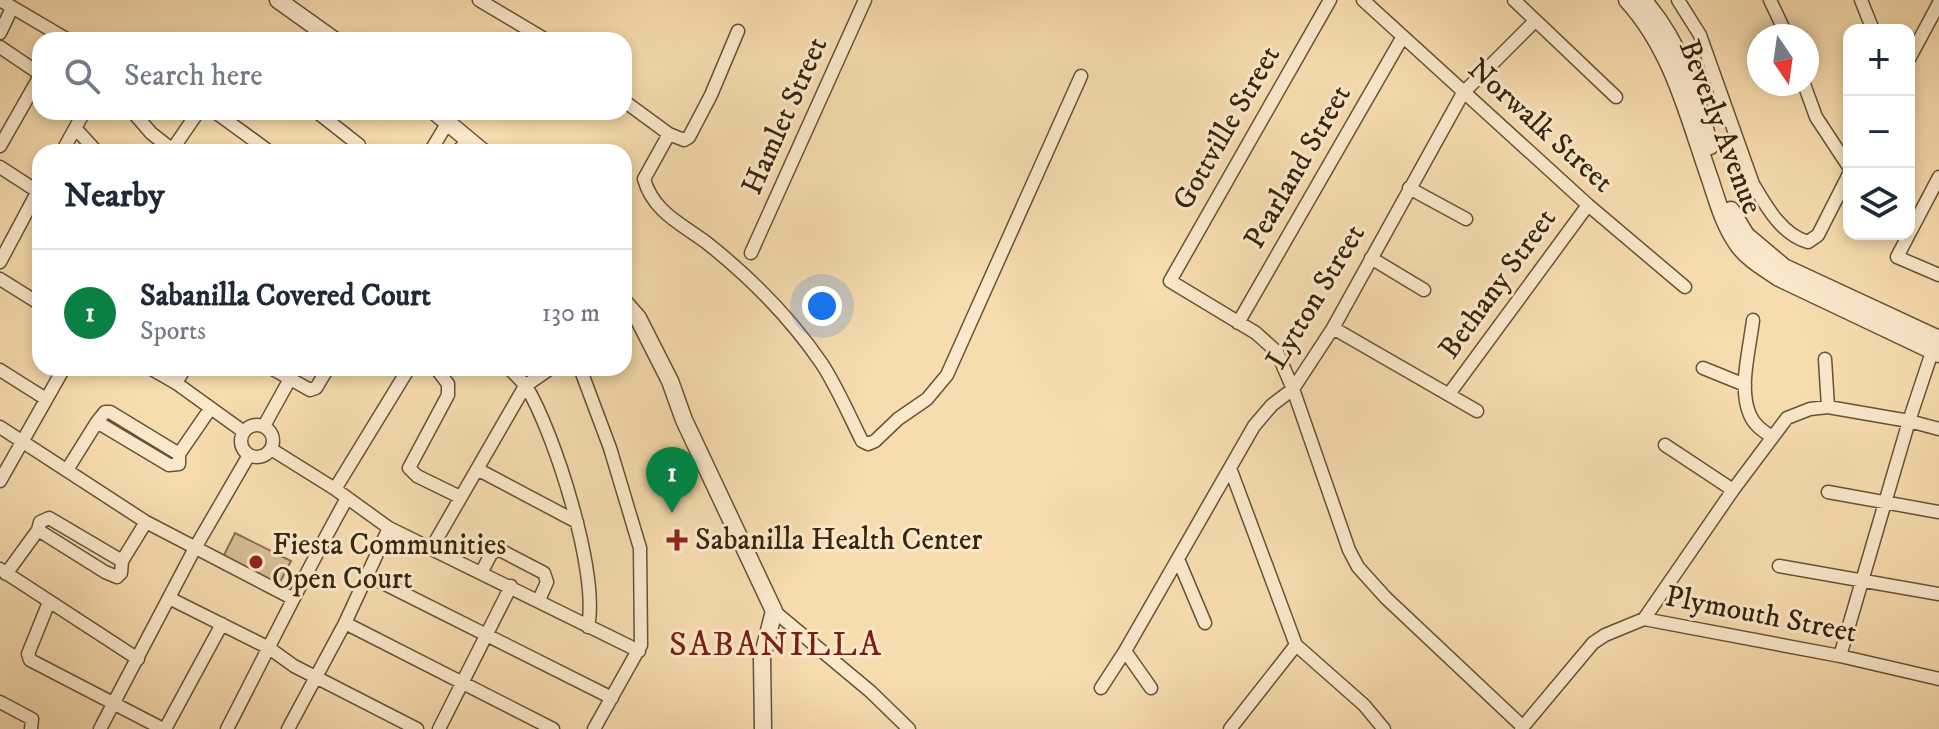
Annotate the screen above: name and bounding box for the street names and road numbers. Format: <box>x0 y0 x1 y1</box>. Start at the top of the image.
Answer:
street label: Hamlet Street <box>734 31 836 201</box>
street label: Beverly Avenue <box>1670 35 1770 219</box>
street label: Gottville Street <box>1165 39 1289 217</box>
street label: Norwalk Street <box>1460 51 1620 201</box>
street label: Pearland Street <box>1236 79 1360 255</box>
street label: Bethany Street <box>1431 202 1565 366</box>
street label: Lytton Street <box>1258 218 1374 376</box>
street label: Plymouth Street <box>1662 578 1860 652</box>

